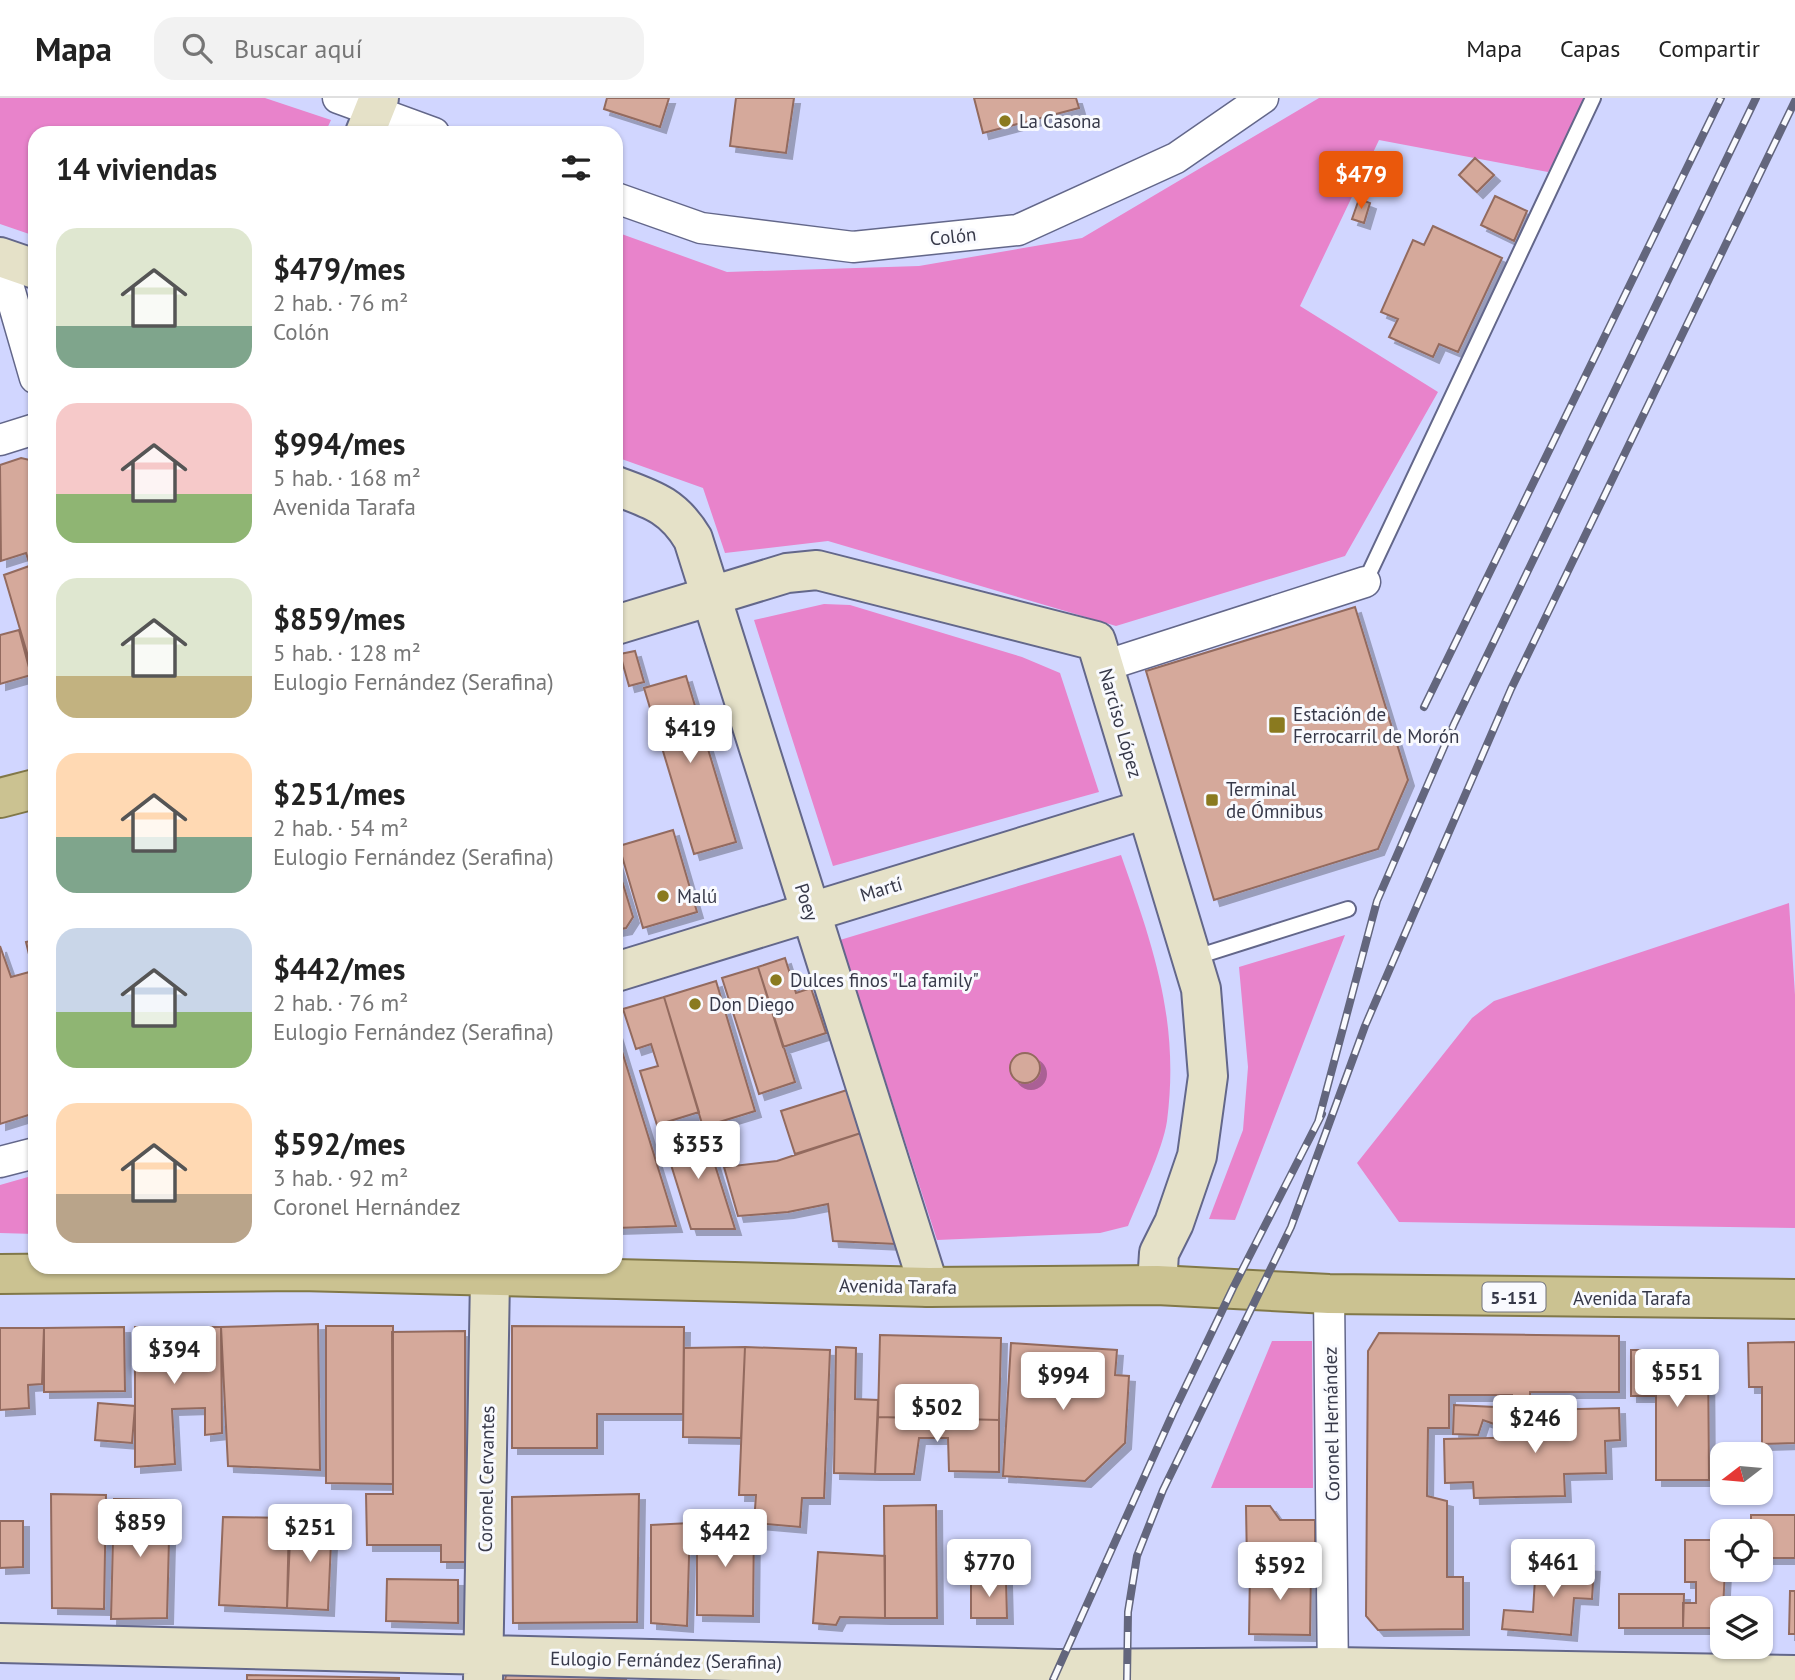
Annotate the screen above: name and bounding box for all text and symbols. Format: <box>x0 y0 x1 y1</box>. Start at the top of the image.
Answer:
search box <box>154 17 644 80</box>
text: Mapa <box>35 27 112 70</box>
icon: search <box>178 29 216 67</box>
text: Buscar aquí <box>234 32 362 65</box>
text: Mapa <box>1466 33 1522 64</box>
text: Capas <box>1560 33 1620 64</box>
text: Compartir <box>1658 33 1760 64</box>
place label: La Casona <box>1019 109 1101 133</box>
marker: La Casona <box>997 113 1013 129</box>
text: 14 viviendas <box>56 149 217 188</box>
icon: filters <box>557 149 595 187</box>
pin: $479 <box>1320 152 1402 211</box>
text: $479 <box>1335 159 1387 188</box>
street label: Colón <box>929 222 977 250</box>
text: $479/mes <box>273 249 405 288</box>
icon: home <box>112 256 196 340</box>
text: 2 hab. · 76 m² <box>273 288 408 317</box>
text: Colón <box>273 317 329 346</box>
text: $994/mes <box>273 424 405 463</box>
icon: home <box>112 431 196 515</box>
text: 5 hab. · 168 m² <box>273 463 421 492</box>
text: Avenida Tarafa <box>273 492 416 521</box>
text: $859/mes <box>273 599 405 638</box>
icon: home <box>112 606 196 690</box>
text: 5 hab. · 128 m² <box>273 638 421 667</box>
street label: Narciso López <box>1094 666 1148 780</box>
text: Eulogio Fernández (Serafina) <box>273 667 554 696</box>
place label: Estación de Ferrocarril de Morón <box>1293 702 1459 748</box>
pin: $419 <box>649 706 731 765</box>
text: $419 <box>664 713 716 742</box>
marker: Estación de Ferrocarril de Morón <box>1267 715 1287 735</box>
text: $251/mes <box>273 774 405 813</box>
place label: Terminal de Ómnibus <box>1226 777 1323 823</box>
icon: home <box>112 781 196 865</box>
marker: Terminal de Ómnibus <box>1204 792 1220 808</box>
text: 2 hab. · 54 m² <box>273 813 408 842</box>
text: Eulogio Fernández (Serafina) <box>273 842 554 871</box>
street label: Martí <box>857 871 905 907</box>
street label: Poey <box>790 880 824 924</box>
place label: Malú <box>677 884 717 908</box>
marker: Malú <box>655 888 671 904</box>
text: $442/mes <box>273 949 405 988</box>
icon: home <box>112 956 196 1040</box>
place label: Dulces finos "La family" <box>790 968 979 992</box>
marker: Dulces finos "La family" <box>768 972 784 988</box>
text: 2 hab. · 76 m² <box>273 988 408 1017</box>
place label: Don Diego <box>709 992 794 1016</box>
marker: Don Diego <box>687 996 703 1012</box>
text: Eulogio Fernández (Serafina) <box>273 1017 554 1046</box>
pin: $353 <box>657 1122 739 1181</box>
text: $592/mes <box>273 1124 405 1163</box>
text: $353 <box>672 1129 724 1158</box>
icon: home <box>112 1131 196 1215</box>
text: 3 hab. · 92 m² <box>273 1163 408 1192</box>
text: Coronel Hernández <box>273 1192 461 1221</box>
street label: Avenida Tarafa <box>839 1273 957 1299</box>
road number: 5-151 <box>1482 1282 1546 1312</box>
street label: Avenida Tarafa <box>1573 1286 1691 1310</box>
pin: $394 <box>133 1326 215 1386</box>
text: $394 <box>148 1334 200 1363</box>
street label: Coronel Hernández <box>1318 1346 1344 1502</box>
pin: $551 <box>1636 1350 1718 1409</box>
pin: $994 <box>1022 1352 1104 1412</box>
text: $551 <box>1651 1357 1703 1386</box>
text: $994 <box>1037 1360 1089 1389</box>
pin: $502 <box>896 1384 978 1444</box>
text: $502 <box>911 1392 963 1421</box>
pin: $246 <box>1494 1396 1576 1455</box>
text: $246 <box>1509 1403 1561 1432</box>
street label: Coronel Cervantes <box>473 1405 499 1553</box>
north arrow <box>1710 1442 1773 1505</box>
map controls <box>1710 1442 1773 1659</box>
pin: $859 <box>99 1500 181 1559</box>
pin: $251 <box>269 1504 351 1564</box>
text: $859 <box>114 1507 166 1536</box>
pin: $442 <box>684 1510 766 1569</box>
text: $251 <box>284 1512 336 1541</box>
text: $442 <box>699 1517 751 1546</box>
button: locate <box>1710 1519 1773 1582</box>
pin: $770 <box>948 1540 1030 1599</box>
pin: $461 <box>1512 1540 1594 1599</box>
pin: $592 <box>1239 1542 1321 1602</box>
text: $770 <box>963 1547 1015 1576</box>
text: $461 <box>1527 1547 1579 1576</box>
text: $592 <box>1254 1550 1306 1579</box>
button: layers <box>1710 1596 1773 1659</box>
street label: Eulogio Fernández (Serafina) <box>550 1646 782 1674</box>

